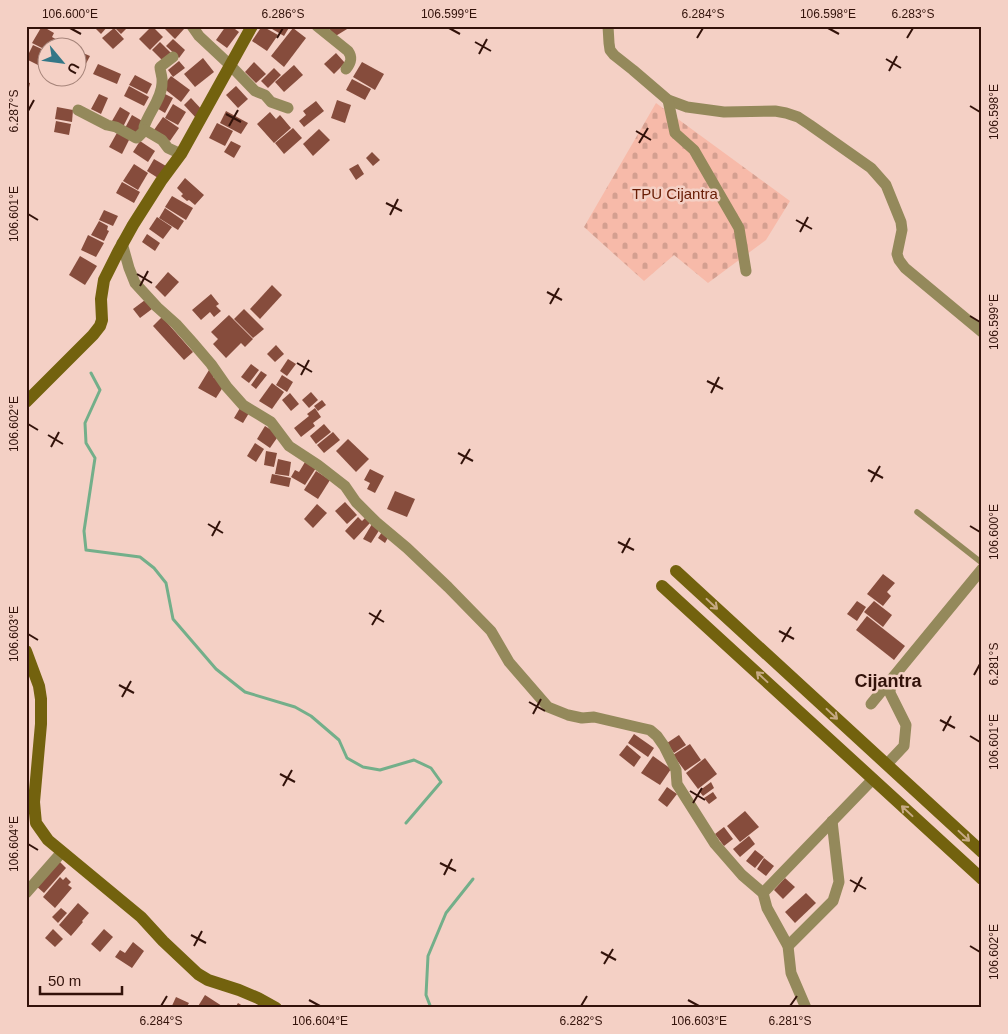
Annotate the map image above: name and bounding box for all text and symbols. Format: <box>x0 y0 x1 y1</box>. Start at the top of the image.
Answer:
text: 106.600°E <box>42 7 98 21</box>
text: 6.286°S <box>262 7 304 21</box>
text: 106.599°E <box>421 7 477 21</box>
text: 6.284°S <box>682 7 724 21</box>
text: 106.598°E <box>800 7 856 21</box>
text: 6.283°S <box>892 7 934 21</box>
north arrow <box>38 38 88 88</box>
text: U <box>64 60 83 77</box>
text: 106.598°E <box>987 84 1001 140</box>
text: 6.287°S <box>7 90 21 132</box>
park label: TPU Cijantra <box>632 185 719 202</box>
text: 106.601°E <box>7 186 21 242</box>
text: 106.599°E <box>987 294 1001 350</box>
text: 106.602°E <box>7 396 21 452</box>
text: 106.600°E <box>987 504 1001 560</box>
one-way arrow <box>706 598 719 610</box>
text: 106.603°E <box>7 606 21 662</box>
text: 6.281°S <box>987 643 1001 685</box>
one-way arrow <box>755 671 768 683</box>
district label: Cijantra <box>854 671 922 691</box>
one-way arrow <box>825 708 838 720</box>
text: 106.601°E <box>987 714 1001 770</box>
one-way arrow <box>901 805 914 817</box>
text: 106.604°E <box>7 816 21 872</box>
one-way arrow <box>958 830 971 842</box>
text: 106.602°E <box>987 924 1001 980</box>
scale bar <box>40 964 122 996</box>
text: 50 m <box>48 972 81 989</box>
text: 6.284°S <box>140 1014 182 1028</box>
text: 106.604°E <box>292 1014 348 1028</box>
text: 6.282°S <box>560 1014 602 1028</box>
text: 106.603°E <box>671 1014 727 1028</box>
text: 6.281°S <box>769 1014 811 1028</box>

